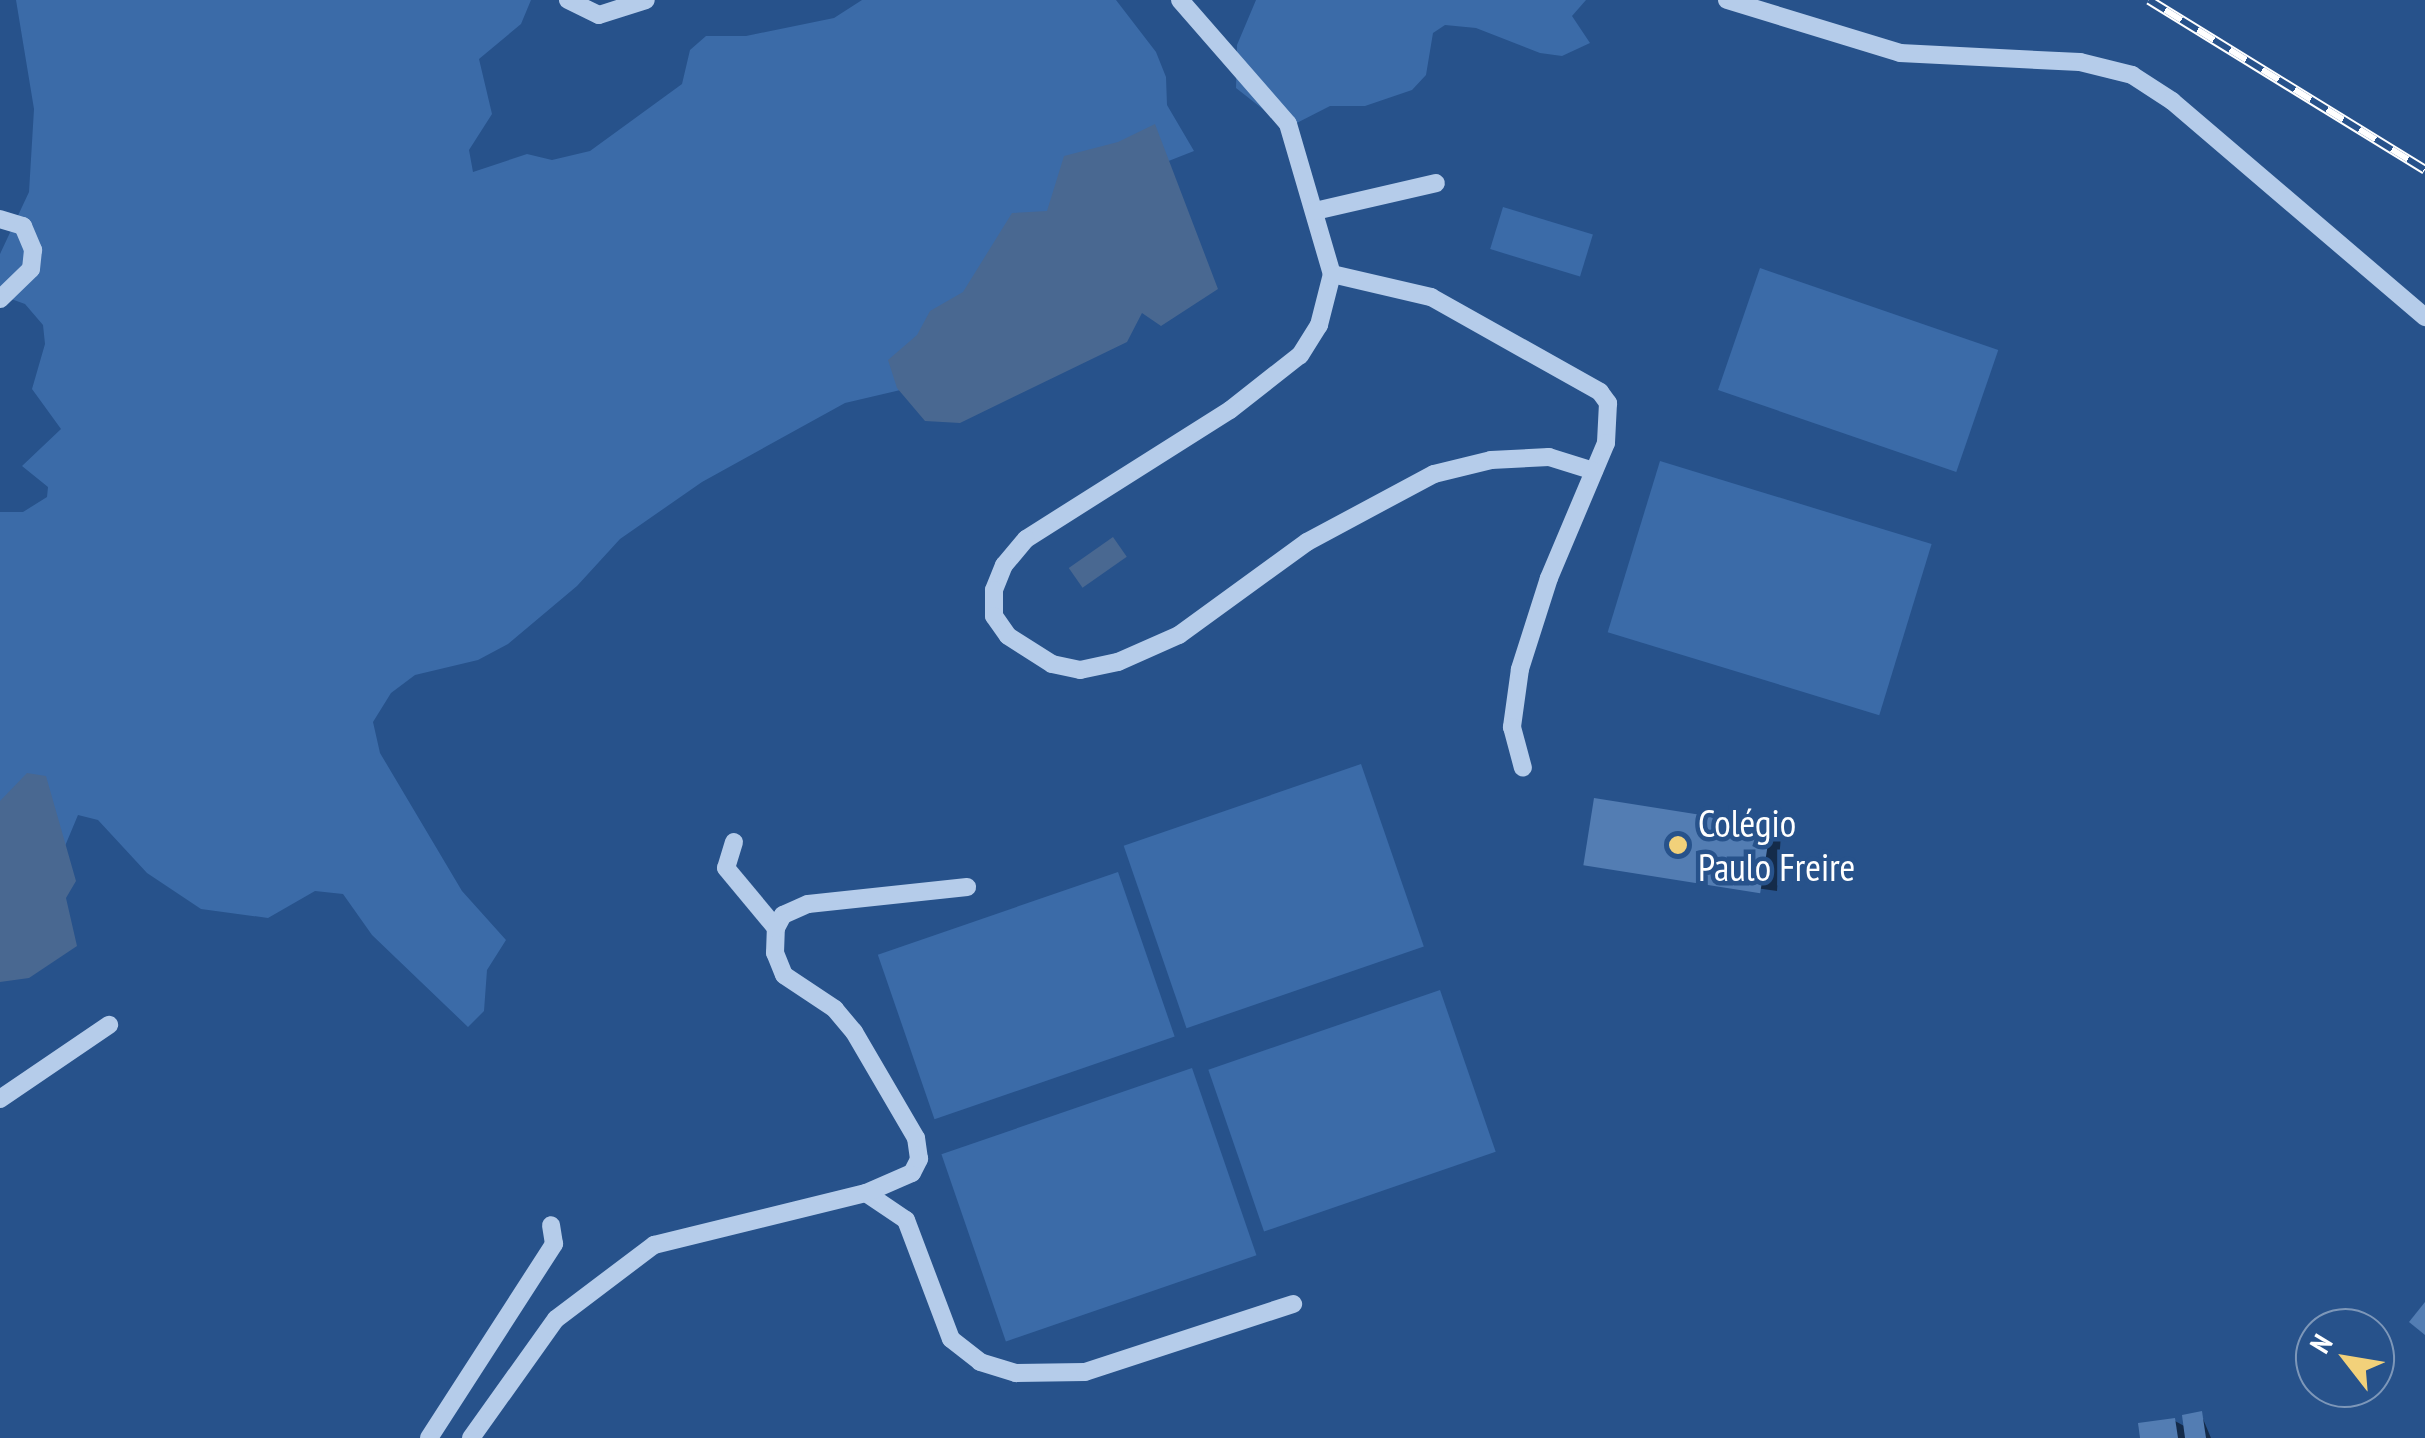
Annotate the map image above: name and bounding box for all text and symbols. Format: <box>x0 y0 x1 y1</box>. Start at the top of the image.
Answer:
place label: Colégio Paulo Freire <box>1698 800 1855 889</box>
marker: Colégio Paulo Freire <box>1667 834 1689 856</box>
north arrow <box>2295 1308 2395 1408</box>
text: N <box>2301 1327 2340 1359</box>

